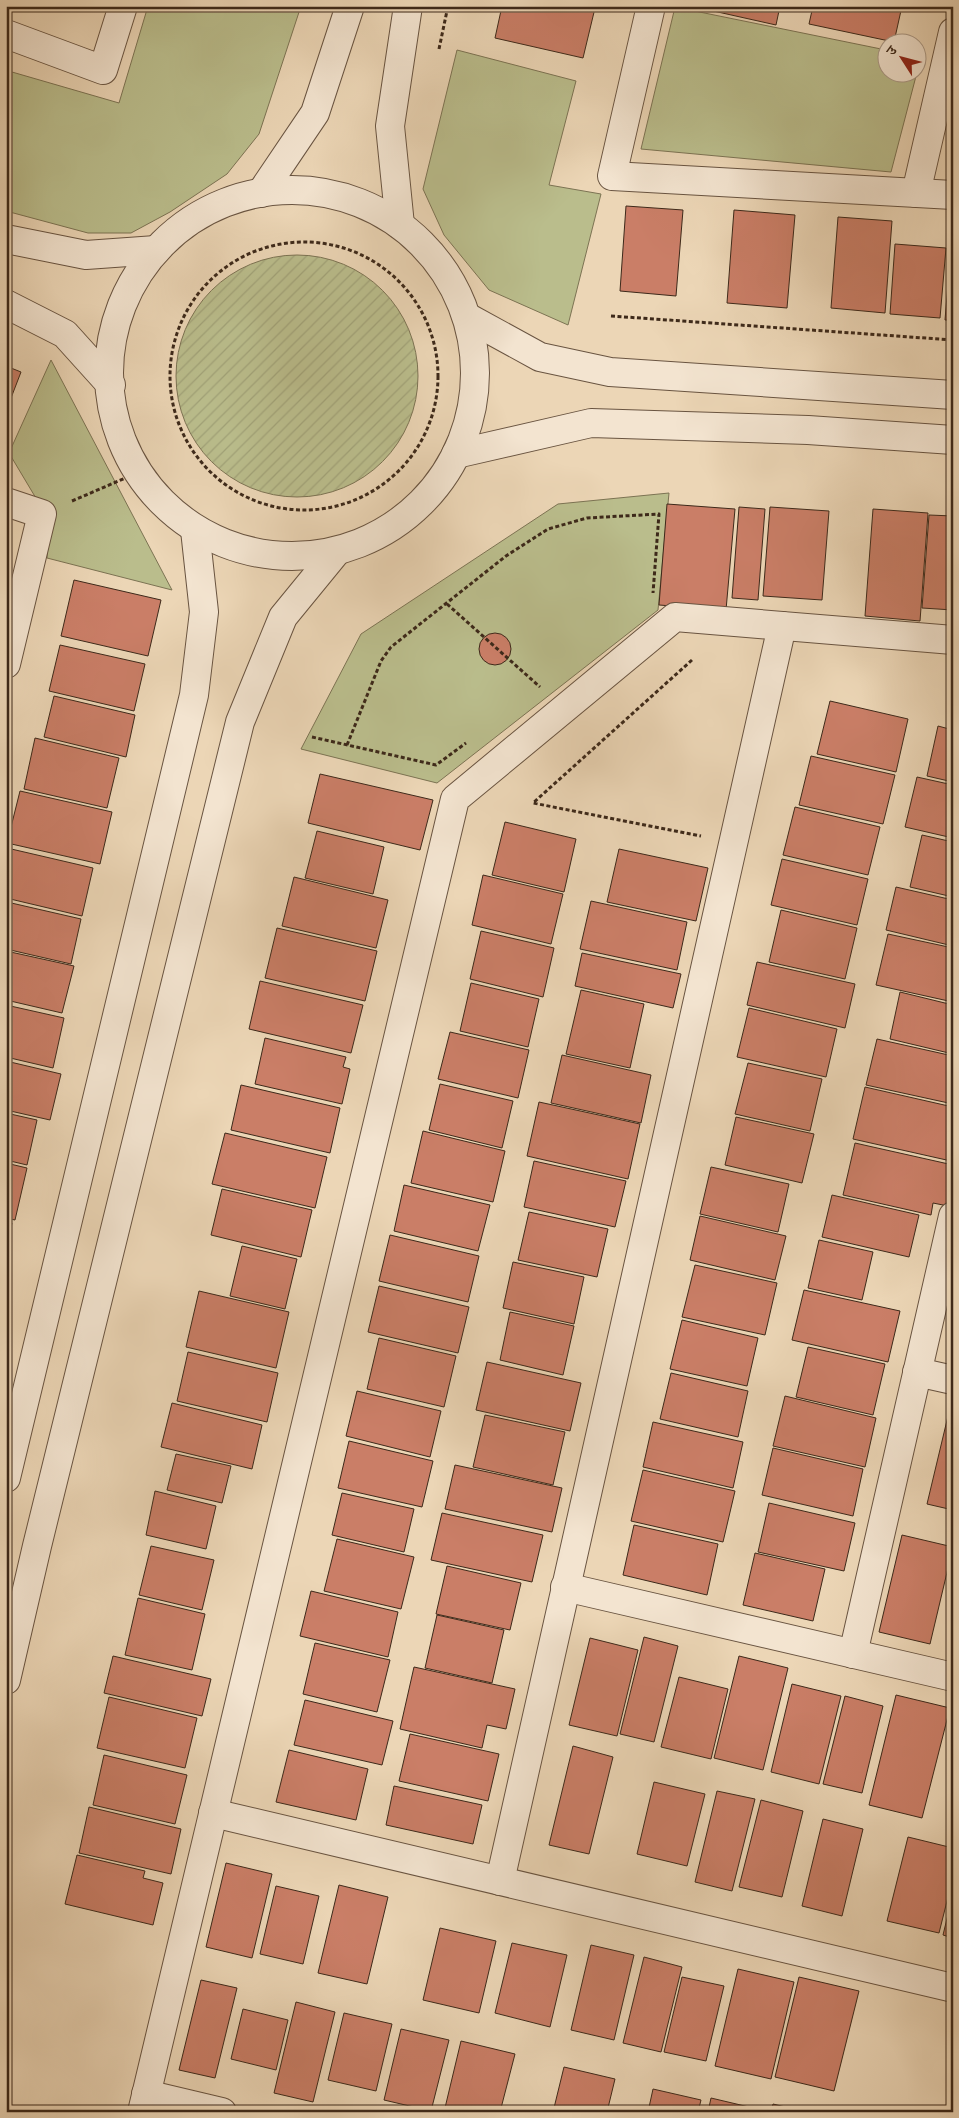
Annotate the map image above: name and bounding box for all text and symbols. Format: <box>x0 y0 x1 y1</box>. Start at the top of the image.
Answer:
north arrow <box>876 32 926 82</box>
text: उ <box>882 42 902 60</box>

